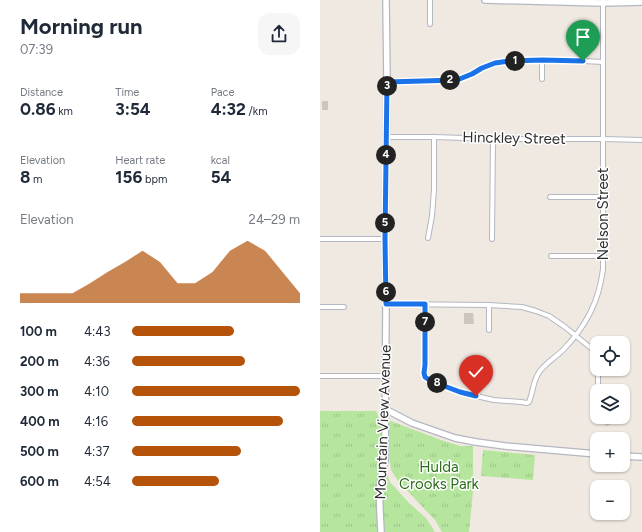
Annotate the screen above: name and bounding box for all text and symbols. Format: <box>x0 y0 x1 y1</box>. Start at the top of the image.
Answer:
text: Morning run <box>20 13 143 40</box>
button: share <box>258 13 300 55</box>
pin <box>566 20 600 61</box>
icon: arrive <box>572 26 594 48</box>
text: 07:39 <box>20 42 53 57</box>
pin: 1 <box>505 51 525 71</box>
text: 1 <box>513 54 517 67</box>
pin: 2 <box>440 70 460 90</box>
text: 2 <box>447 73 453 86</box>
pin: 3 <box>377 76 397 96</box>
text: 3 <box>384 79 390 92</box>
text: Distance <box>20 86 63 99</box>
text: Time <box>115 86 139 99</box>
text: Pace <box>211 86 234 99</box>
text: 0.86 <box>20 99 56 119</box>
text: 3:54 <box>115 99 151 119</box>
text: 4:32 <box>211 99 246 119</box>
text: km <box>56 105 73 118</box>
text: /km <box>246 105 268 118</box>
street label: Hinckley Street <box>462 128 566 148</box>
pin: 4 <box>376 145 396 165</box>
text: 4 <box>383 148 389 161</box>
text: Elevation <box>20 154 65 167</box>
text: Heart rate <box>115 154 165 167</box>
text: kcal <box>211 154 230 167</box>
text: 8 <box>20 167 30 187</box>
text: 156 <box>115 167 142 187</box>
text: 54 <box>211 167 231 187</box>
street label: Nelson Street <box>594 167 612 260</box>
text: m <box>30 173 42 186</box>
text: bpm <box>142 173 167 186</box>
text: Elevation <box>20 212 73 227</box>
text: 24–29 m <box>249 212 300 227</box>
pin: 5 <box>375 213 395 233</box>
text: 5 <box>382 216 388 229</box>
pin: 6 <box>376 282 396 302</box>
text: 6 <box>383 285 389 298</box>
pin: 7 <box>415 312 435 332</box>
text: 7 <box>422 315 428 328</box>
text: 100 m <box>20 324 57 339</box>
text: 4:43 <box>84 324 111 339</box>
map controls <box>590 336 630 520</box>
button: locate <box>590 336 630 376</box>
street label: Mountain View Avenue <box>371 344 395 500</box>
text: 200 m <box>20 354 59 369</box>
text: 4:36 <box>84 354 110 369</box>
pin <box>459 355 493 396</box>
icon: check <box>465 361 487 383</box>
pin: 8 <box>427 373 447 393</box>
text: 8 <box>434 376 440 389</box>
text: 300 m <box>20 384 59 399</box>
text: 4:10 <box>84 384 109 399</box>
button: layers <box>590 384 630 424</box>
text: 400 m <box>20 414 60 429</box>
text: 4:16 <box>84 414 108 429</box>
button: + <box>590 432 630 472</box>
text: 500 m <box>20 444 59 459</box>
text: 4:37 <box>84 444 109 459</box>
park label: Hulda Crooks Park <box>399 458 480 493</box>
text: 600 m <box>20 474 59 489</box>
text: 4:54 <box>84 474 111 489</box>
button: − <box>590 480 630 520</box>

